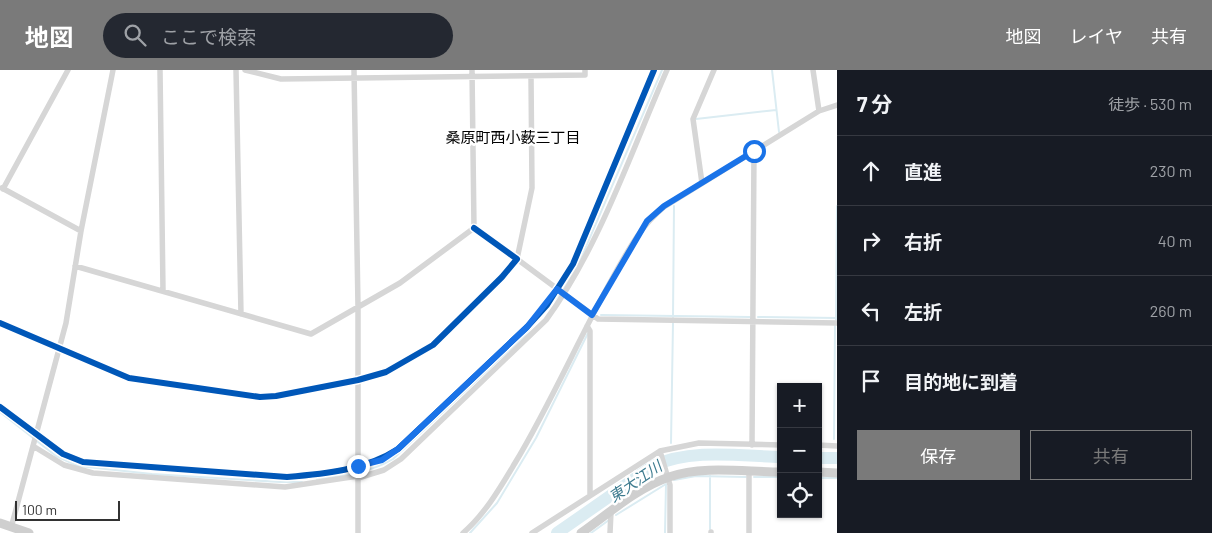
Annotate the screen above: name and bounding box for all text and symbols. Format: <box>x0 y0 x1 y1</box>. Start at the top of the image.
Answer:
search box <box>103 13 453 58</box>
icon: search <box>121 21 149 49</box>
text: 地図 <box>25 22 73 51</box>
text: ここで検索 <box>161 25 256 48</box>
text: 地図 <box>1006 25 1042 47</box>
text: レイヤ <box>1070 25 1123 47</box>
text: 共有 <box>1151 25 1187 47</box>
text: 7 分 <box>857 91 893 116</box>
text: 徒歩 · 530 m <box>1108 94 1192 113</box>
district label: 桑原町西小薮三丁目 <box>445 128 581 146</box>
route start <box>743 140 766 163</box>
icon: ahead <box>857 157 885 185</box>
text: 直進 <box>904 160 942 183</box>
text: 230 m <box>1150 161 1192 180</box>
icon: right <box>857 227 885 255</box>
text: 右折 <box>904 230 942 253</box>
text: 40 m <box>1158 231 1192 250</box>
icon: left <box>857 297 885 325</box>
text: 左折 <box>904 300 942 323</box>
text: 260 m <box>1150 301 1192 320</box>
icon: arrive <box>857 367 885 395</box>
text: 目的地に到着 <box>904 370 1018 393</box>
map controls <box>777 383 822 518</box>
button: + <box>777 383 822 428</box>
button: − <box>777 428 822 473</box>
button: 保存 <box>857 430 1020 480</box>
button: 共有 <box>1030 430 1192 480</box>
route end <box>347 455 370 478</box>
water label: 東大江川 <box>605 456 667 505</box>
button: locate <box>777 473 822 518</box>
scale bar <box>15 498 120 521</box>
text: 100 m <box>22 501 57 518</box>

